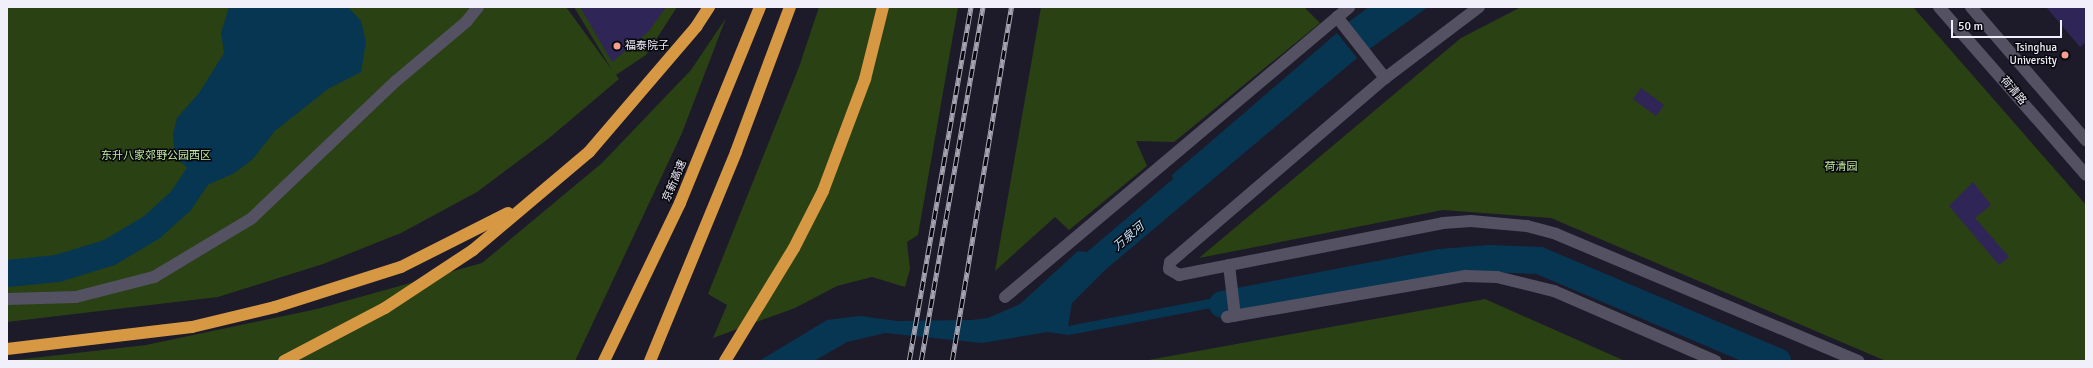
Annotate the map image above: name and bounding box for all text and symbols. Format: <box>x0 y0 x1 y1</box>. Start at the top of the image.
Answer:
scale bar <box>1953 12 2064 38</box>
text: 50 m <box>1958 19 1983 34</box>
place label: 福泰院子 <box>625 39 669 53</box>
marker: 福泰院子 <box>612 41 622 51</box>
place label: Tsinghua University <box>2010 42 2057 68</box>
marker: Tsinghua University <box>2060 50 2070 60</box>
street label: 荷清路 <box>1997 74 2029 108</box>
park label: 东升八家郊野公园西区 <box>101 149 211 163</box>
street label: 京新高速 <box>660 158 690 204</box>
park label: 荷清园 <box>1825 160 1857 174</box>
water label: 万泉河 <box>1111 220 1147 254</box>

